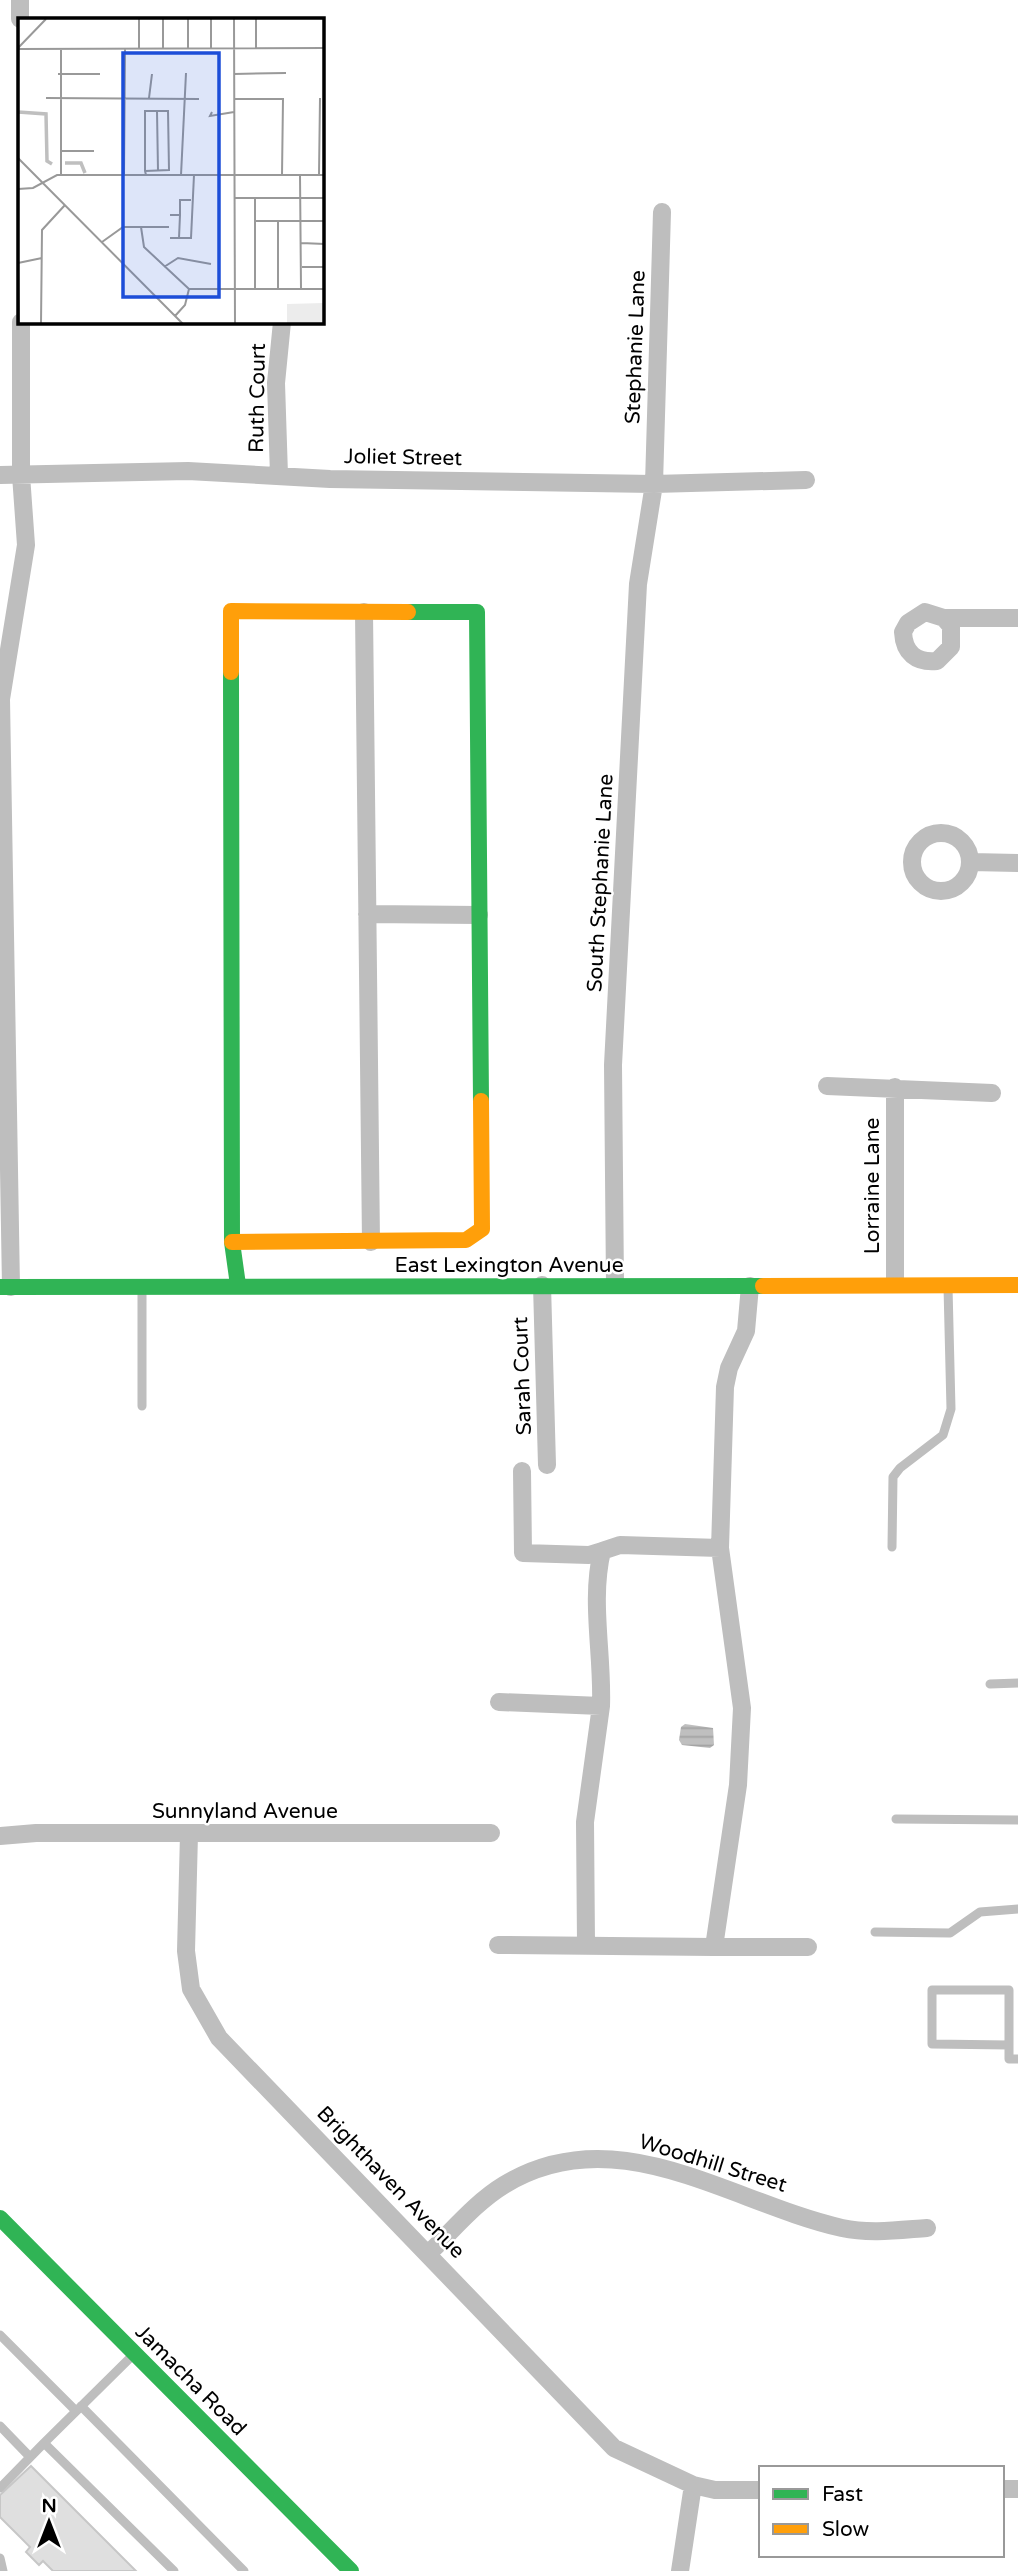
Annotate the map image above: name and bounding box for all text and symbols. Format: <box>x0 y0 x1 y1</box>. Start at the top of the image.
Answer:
inset map <box>18 18 324 324</box>
street label: Stephanie Lane <box>620 270 651 424</box>
street label: Ruth Court <box>244 343 271 453</box>
street label: Joliet Street <box>344 444 462 471</box>
street label: South Stephanie Lane <box>582 773 619 993</box>
street label: Lorraine Lane <box>860 1118 885 1254</box>
street label: East Lexington Avenue <box>394 1253 624 1278</box>
street label: Sarah Court <box>508 1316 537 1436</box>
street label: Sunnyland Avenue <box>152 1799 338 1824</box>
street label: Brighthaven Avenue <box>311 2101 470 2264</box>
street label: Woodhill Street <box>636 2129 790 2198</box>
street label: Jamacha Road <box>130 2320 251 2441</box>
legend <box>759 2466 1004 2557</box>
text: Fast <box>822 2482 863 2507</box>
north arrow <box>14 2487 84 2557</box>
text: N <box>41 2495 57 2517</box>
text: Slow <box>822 2517 870 2542</box>

